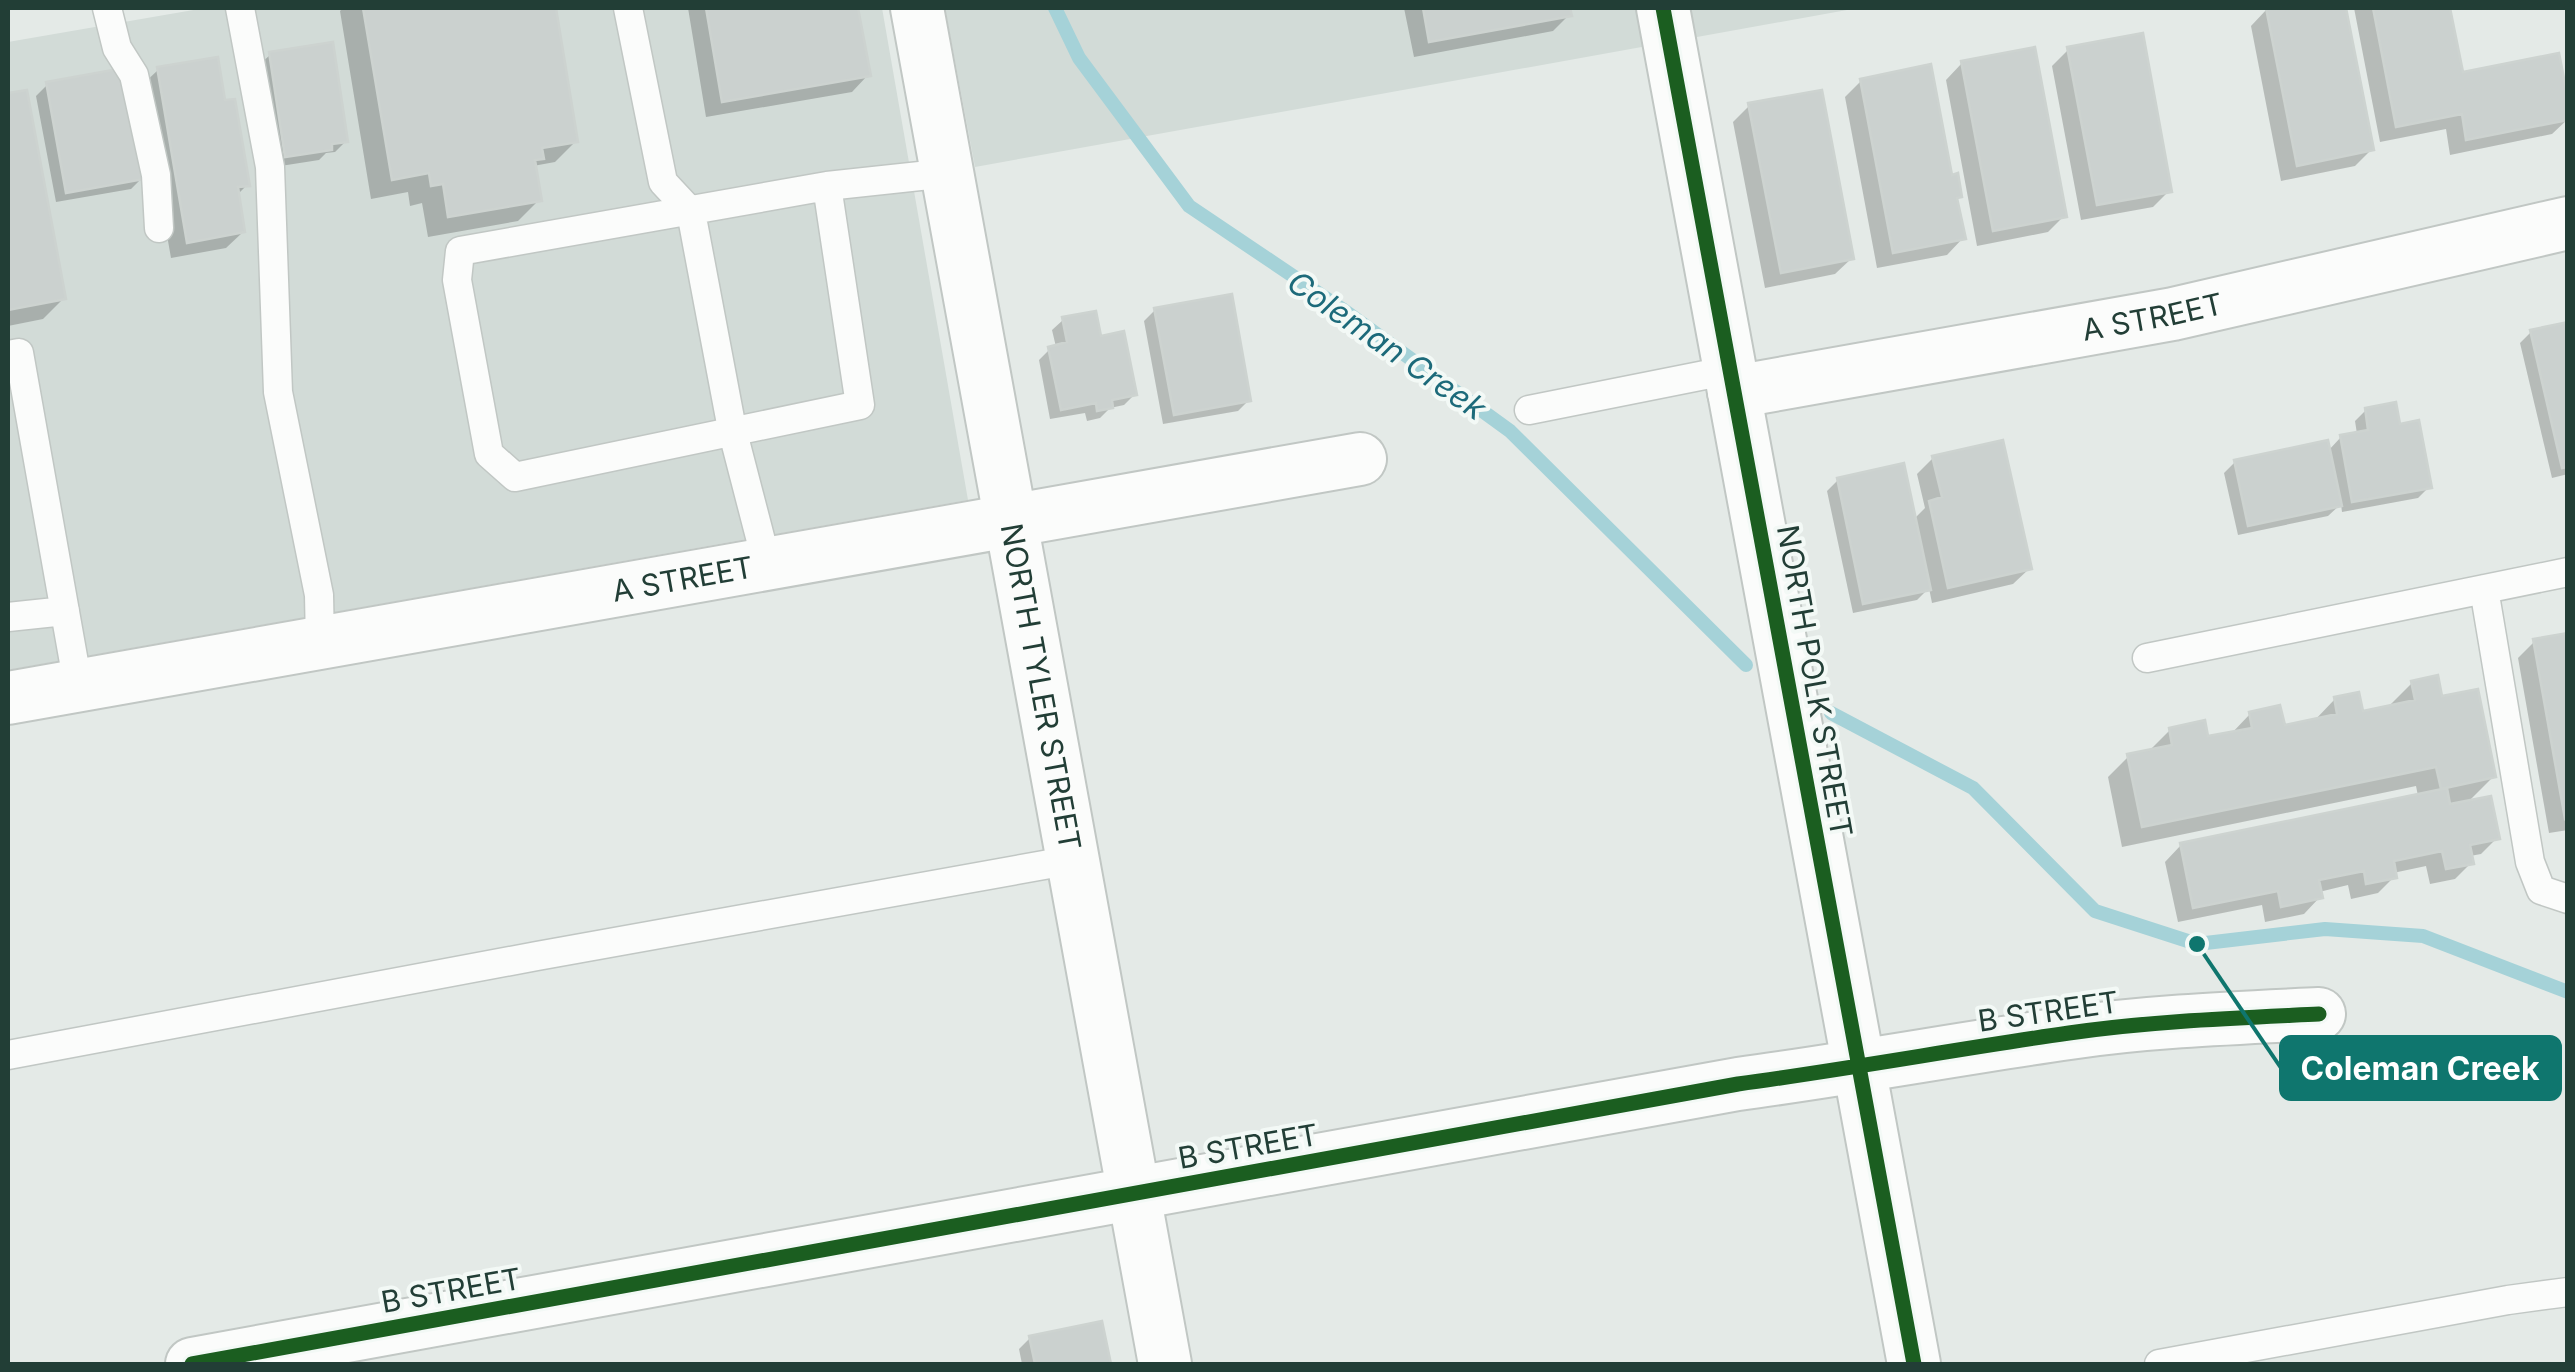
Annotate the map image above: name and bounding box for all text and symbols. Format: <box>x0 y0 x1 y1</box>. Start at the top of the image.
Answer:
water label: Coleman Creek <box>1280 262 1495 429</box>
street label: A STREET <box>2079 285 2226 348</box>
street label: NORTH TYLER STREET <box>994 520 1089 853</box>
street label: NORTH POLK STREET <box>1770 522 1860 840</box>
street label: A STREET <box>609 549 756 609</box>
street label: B STREET <box>1975 983 2121 1039</box>
callout: Coleman Creek <box>2281 1037 2560 1099</box>
text: Coleman Creek <box>2301 1049 2540 1088</box>
street label: B STREET <box>1175 1116 1321 1176</box>
street label: B STREET <box>378 1260 524 1320</box>

